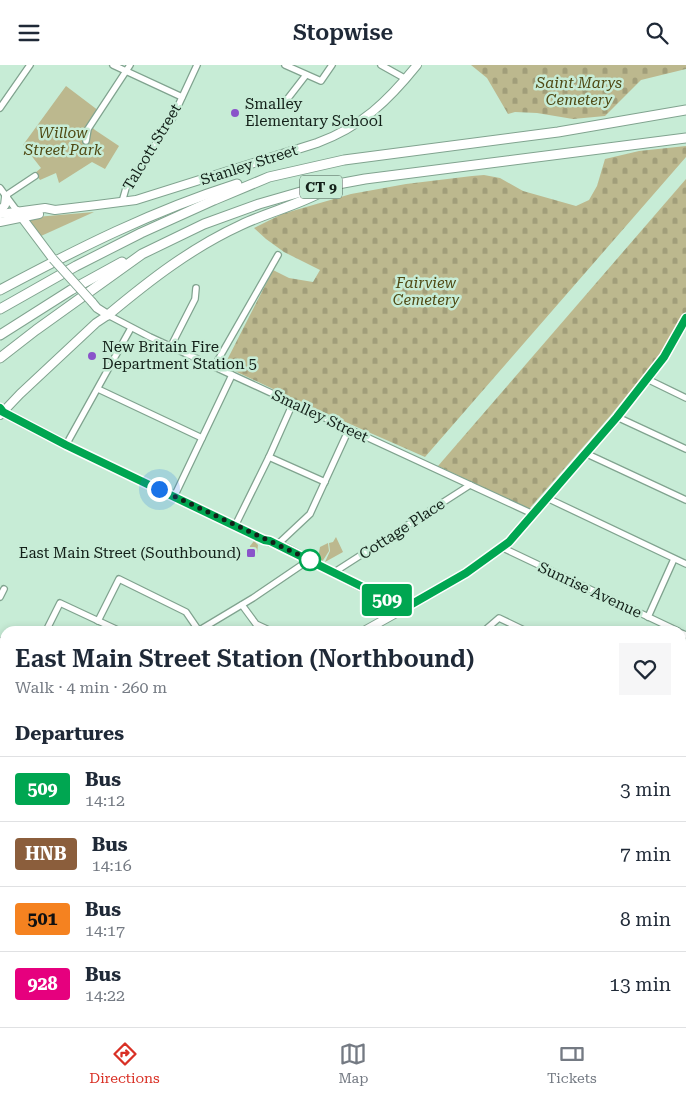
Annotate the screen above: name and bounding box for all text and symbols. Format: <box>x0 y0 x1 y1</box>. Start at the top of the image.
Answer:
icon: menu <box>15 19 43 47</box>
icon: search <box>643 19 671 47</box>
text: Stopwise <box>293 20 393 45</box>
park label: Saint Marys Cemetery <box>535 74 622 109</box>
place label: Smalley Elementary School <box>245 95 383 130</box>
street label: Talcott Street <box>119 100 185 193</box>
marker: Smalley Elementary School <box>229 107 241 119</box>
park label: Willow Street Park <box>23 124 103 159</box>
street label: Stanley Street <box>198 141 300 189</box>
road number: CT 9 <box>300 175 342 199</box>
park label: Fairview Cemetery <box>393 274 459 309</box>
place label: New Britain Fire Department Station 5 <box>102 338 257 373</box>
marker: New Britain Fire Department Station 5 <box>86 350 98 362</box>
street label: Smalley Street <box>269 386 371 446</box>
your location <box>147 477 172 502</box>
street label: Cottage Place <box>356 495 448 563</box>
place label: East Main Street (Southbound) <box>19 544 241 562</box>
marker: East Main Street (Southbound) <box>245 547 257 559</box>
unlabelled marker <box>299 549 321 571</box>
street label: Sunrise Avenue <box>535 558 645 622</box>
line badge: 509 <box>358 584 416 616</box>
text: 509 <box>372 589 402 610</box>
button: heart <box>619 643 671 695</box>
text: East Main Street Station (Northbound) <box>15 645 474 673</box>
text: Walk · 4 min · 260 m <box>15 678 167 697</box>
text: Departures <box>15 722 124 745</box>
text: Bus <box>85 768 121 791</box>
text: 509 <box>27 778 58 799</box>
text: 3 min <box>620 778 671 801</box>
text: 14:12 <box>85 791 125 810</box>
text: Bus <box>92 833 128 856</box>
text: HNB <box>25 843 67 864</box>
text: 7 min <box>620 843 671 866</box>
text: 14:16 <box>92 856 132 875</box>
text: Bus <box>85 898 121 921</box>
text: 501 <box>27 908 58 929</box>
text: 8 min <box>620 908 671 931</box>
text: 14:17 <box>85 921 125 940</box>
text: Bus <box>85 963 121 986</box>
text: 928 <box>27 973 58 994</box>
text: 13 min <box>609 973 671 996</box>
text: 14:22 <box>85 986 125 1005</box>
tab: Directions <box>89 1040 160 1086</box>
tab: Map <box>338 1040 368 1086</box>
tab: Tickets <box>547 1040 597 1086</box>

